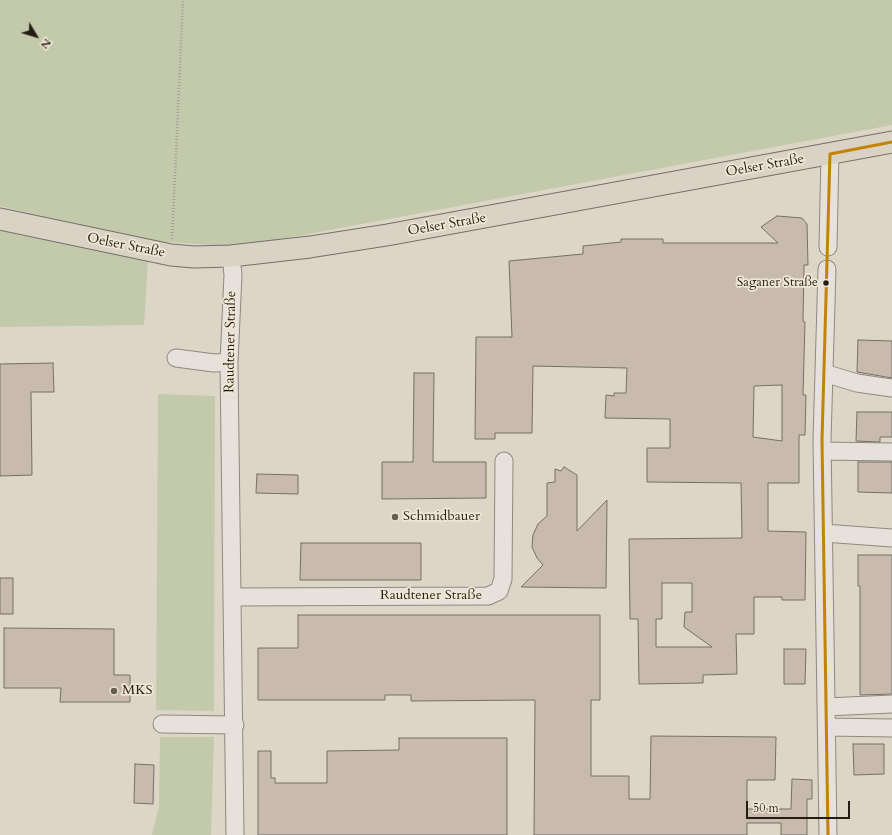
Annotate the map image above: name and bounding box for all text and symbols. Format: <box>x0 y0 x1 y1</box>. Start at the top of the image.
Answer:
north arrow <box>16 16 56 56</box>
text: N <box>37 35 55 52</box>
street label: Oelser Straße <box>725 151 805 181</box>
street label: Oelser Straße <box>407 210 487 240</box>
street label: Oelser Straße <box>86 230 166 262</box>
place label: Saganer Straße <box>737 275 818 291</box>
marker: Saganer Straße <box>821 278 831 288</box>
street label: Raudtener Straße <box>222 291 240 393</box>
place label: Schmidbauer <box>403 509 480 525</box>
marker: Schmidbauer <box>390 512 400 522</box>
street label: Raudtener Straße <box>380 588 482 604</box>
place label: MKS <box>122 683 153 699</box>
marker: MKS <box>109 686 119 696</box>
scale bar <box>748 793 852 819</box>
text: 50 m <box>753 800 779 816</box>

